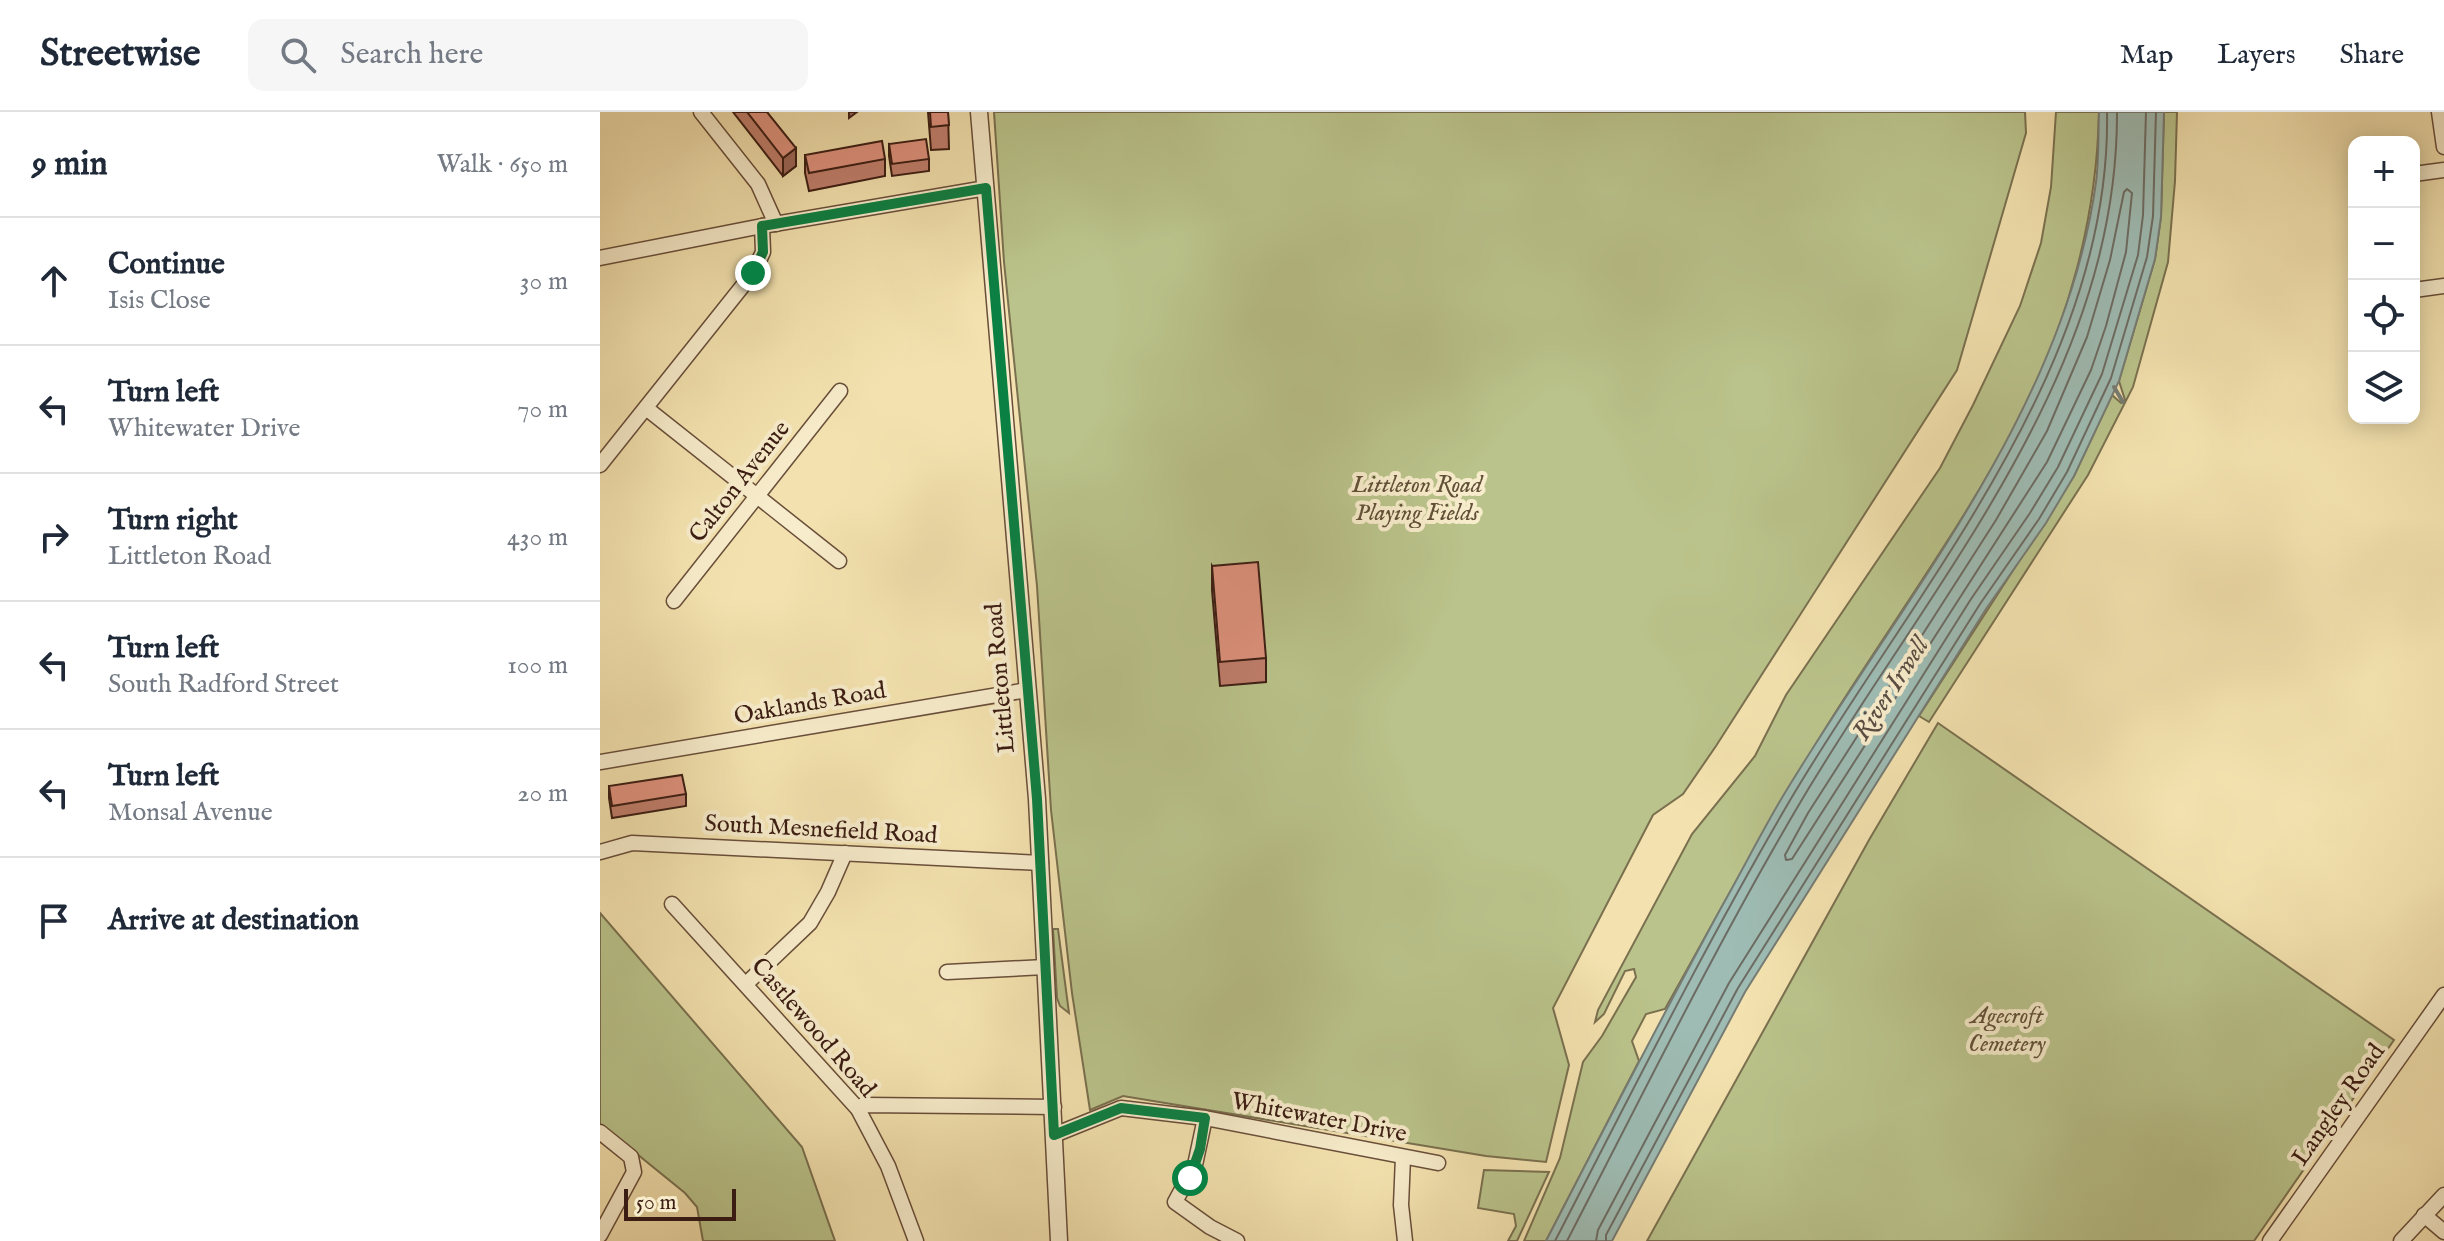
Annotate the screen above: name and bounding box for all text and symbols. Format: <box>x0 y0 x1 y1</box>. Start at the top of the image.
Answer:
search box <box>248 19 808 91</box>
text: Streetwise <box>40 31 200 79</box>
icon: search <box>276 33 320 77</box>
text: Search here <box>340 36 483 74</box>
text: Map <box>2120 38 2173 73</box>
text: Layers <box>2217 38 2296 73</box>
text: Share <box>2340 38 2404 73</box>
map controls <box>2348 136 2420 424</box>
button: + <box>2348 136 2420 208</box>
text: 9 min <box>32 143 108 186</box>
text: Walk · 650 m <box>437 148 568 181</box>
button: − <box>2348 208 2420 280</box>
text: Continue <box>108 246 225 284</box>
route end <box>735 255 771 291</box>
icon: ahead <box>32 259 76 303</box>
text: 30 m <box>520 265 568 298</box>
button: locate <box>2348 280 2420 352</box>
text: Isis Close <box>108 284 211 317</box>
button: layers <box>2348 352 2420 424</box>
text: Turn left <box>108 374 219 412</box>
icon: left <box>32 387 76 431</box>
text: 70 m <box>517 393 568 426</box>
text: Whitewater Drive <box>108 412 300 445</box>
street label: Calton Avenue <box>683 415 797 549</box>
park label: Littleton Road Playing Fields <box>1351 470 1484 529</box>
text: Turn right <box>108 502 238 540</box>
icon: right <box>32 515 76 559</box>
text: 430 m <box>507 521 568 554</box>
text: Littleton Road <box>108 540 271 573</box>
street label: Littleton Road <box>979 601 1023 754</box>
water label: River Irwell <box>1845 629 1938 747</box>
text: Turn left <box>108 630 219 668</box>
icon: left <box>32 643 76 687</box>
text: 100 m <box>507 649 568 682</box>
text: South Radford Street <box>108 668 339 701</box>
street label: Oaklands Road <box>732 675 888 733</box>
text: Turn left <box>108 758 219 796</box>
icon: left <box>32 771 76 815</box>
text: 20 m <box>517 777 568 810</box>
text: Monsal Avenue <box>108 796 273 829</box>
street label: South Mesnefield Road <box>704 808 938 852</box>
icon: arrive <box>32 899 76 943</box>
text: Arrive at destination <box>108 902 359 940</box>
street label: Castlewood Road <box>744 952 882 1105</box>
park label: Agecroft Cemetery <box>1968 1001 2047 1060</box>
street label: Langley Road <box>2286 1038 2393 1172</box>
street label: Whitewater Drive <box>1229 1086 1409 1150</box>
route start <box>1172 1160 1208 1196</box>
scale bar <box>624 1185 736 1221</box>
text: 50 m <box>636 1189 677 1217</box>

